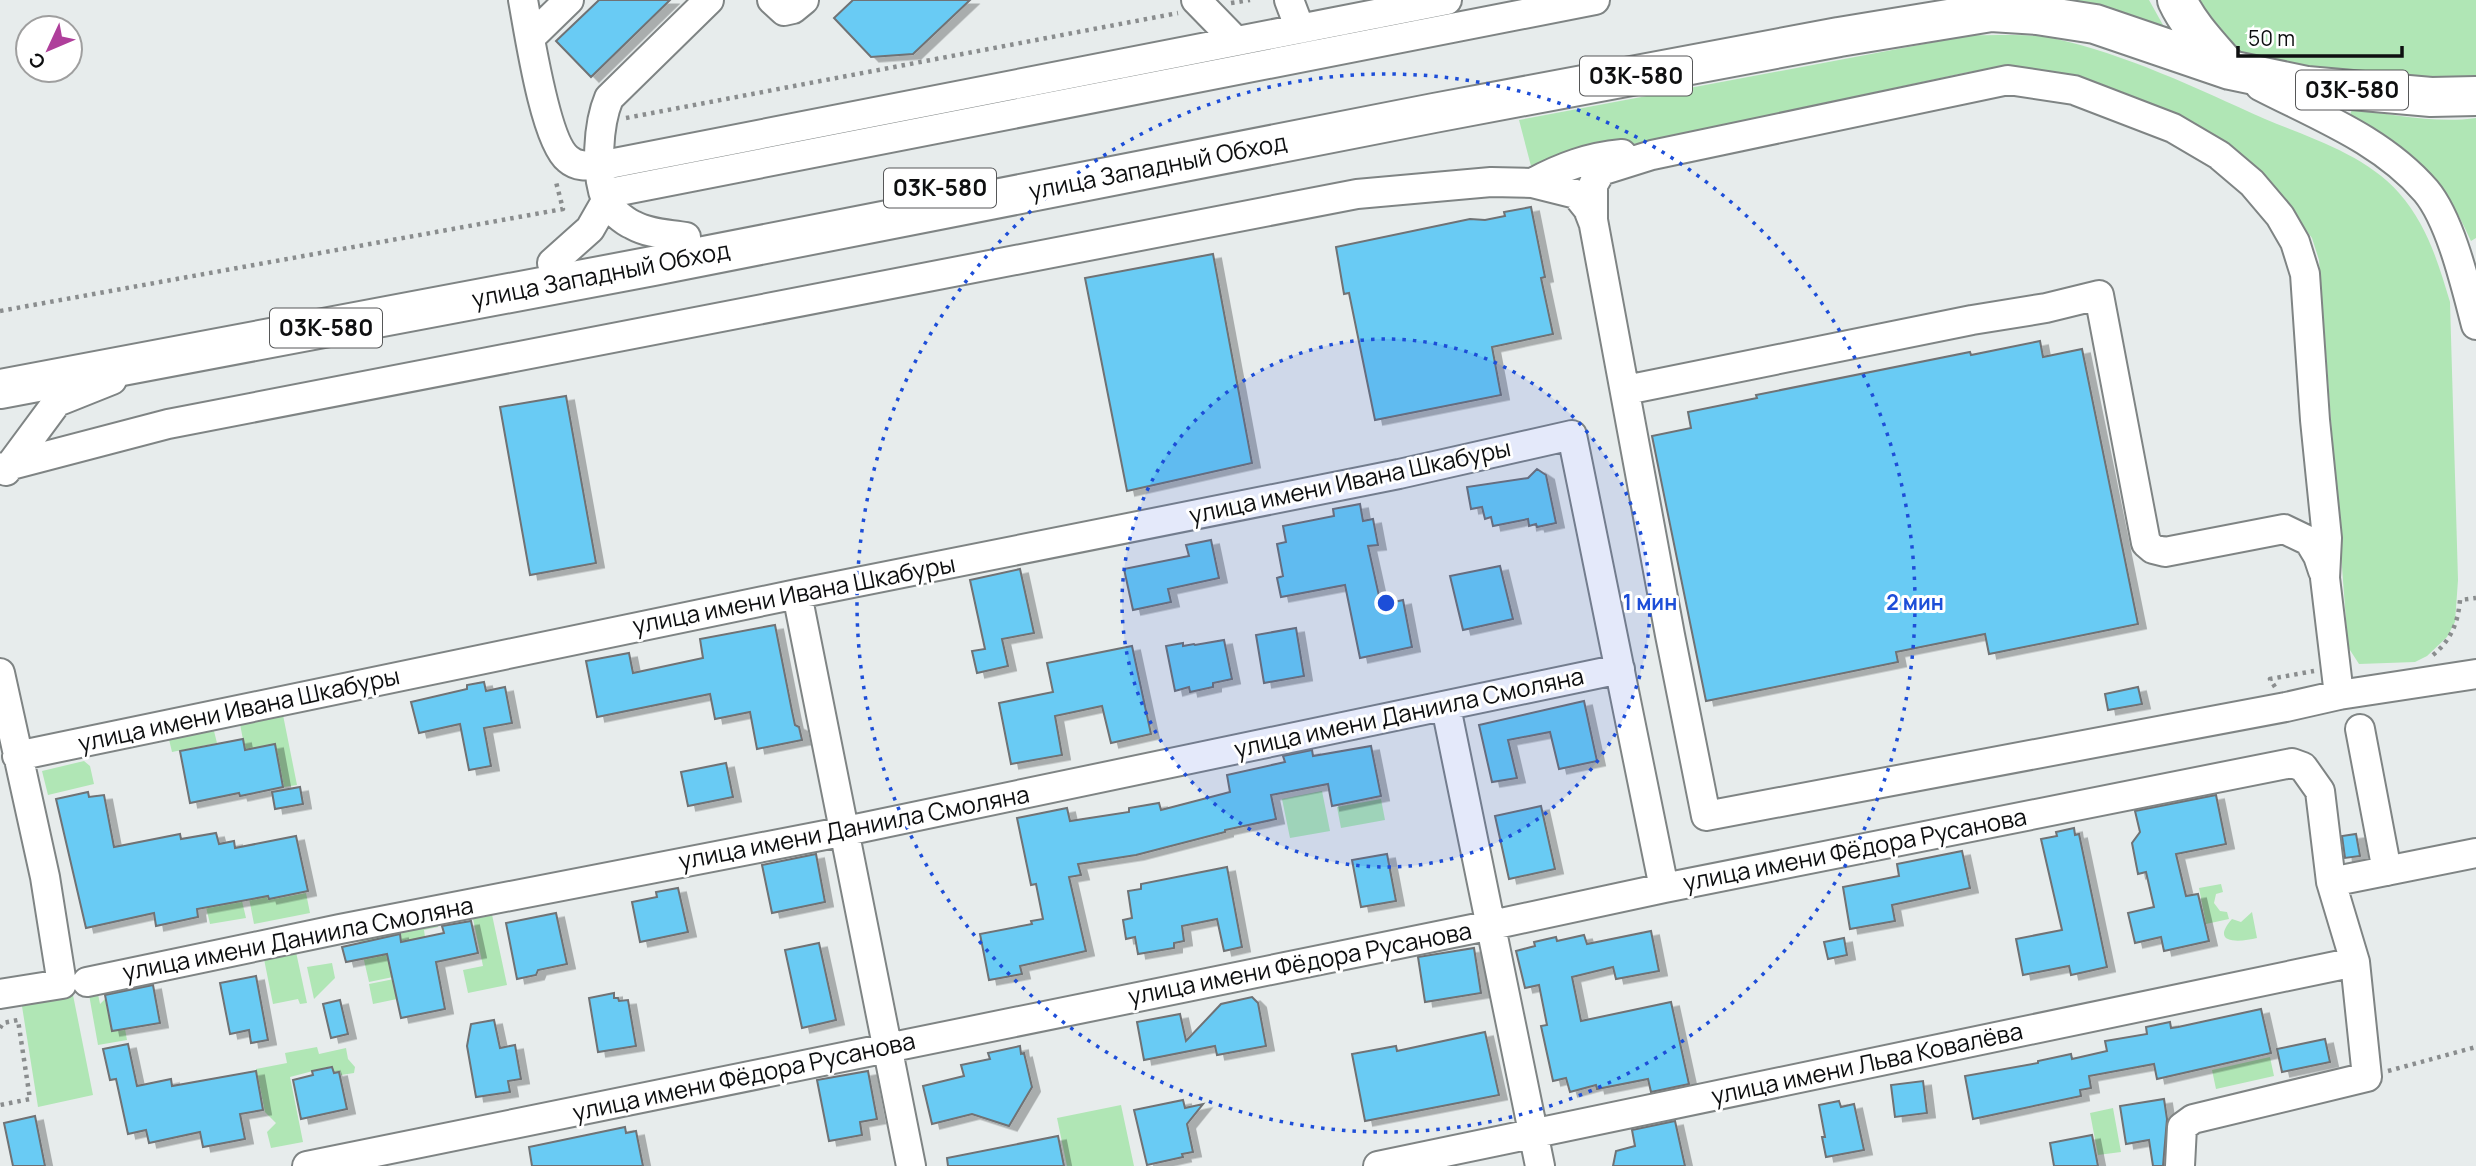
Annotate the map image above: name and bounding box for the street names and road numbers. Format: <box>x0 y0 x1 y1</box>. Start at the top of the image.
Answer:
road number: 03К-580 <box>1580 57 1692 96</box>
road number: 03К-580 <box>2296 71 2408 110</box>
street label: улица Западный Обход <box>1026 124 1290 207</box>
road number: 03К-580 <box>884 168 996 208</box>
street label: улица Западный Обход <box>469 232 733 315</box>
road number: 03К-580 <box>270 308 382 348</box>
street label: улица имени Ивана Шкабуры <box>1186 430 1513 531</box>
street label: улица имени Ивана Шкабуры <box>630 546 958 641</box>
street label: улица имени Ивана Шкабуры <box>75 658 402 759</box>
street label: улица имени Даниила Смоляна <box>1231 658 1586 765</box>
street label: улица имени Даниила Смоляна <box>676 776 1032 877</box>
street label: улица имени Фёдора Русанова <box>1680 799 2029 898</box>
street label: улица имени Даниила Смоляна <box>120 887 476 988</box>
street label: улица имени Фёдора Русанова <box>1125 913 1474 1012</box>
street label: улица имени Льва Ковалёва <box>1708 1013 2025 1112</box>
street label: улица имени Фёдора Русанова <box>569 1023 918 1128</box>

